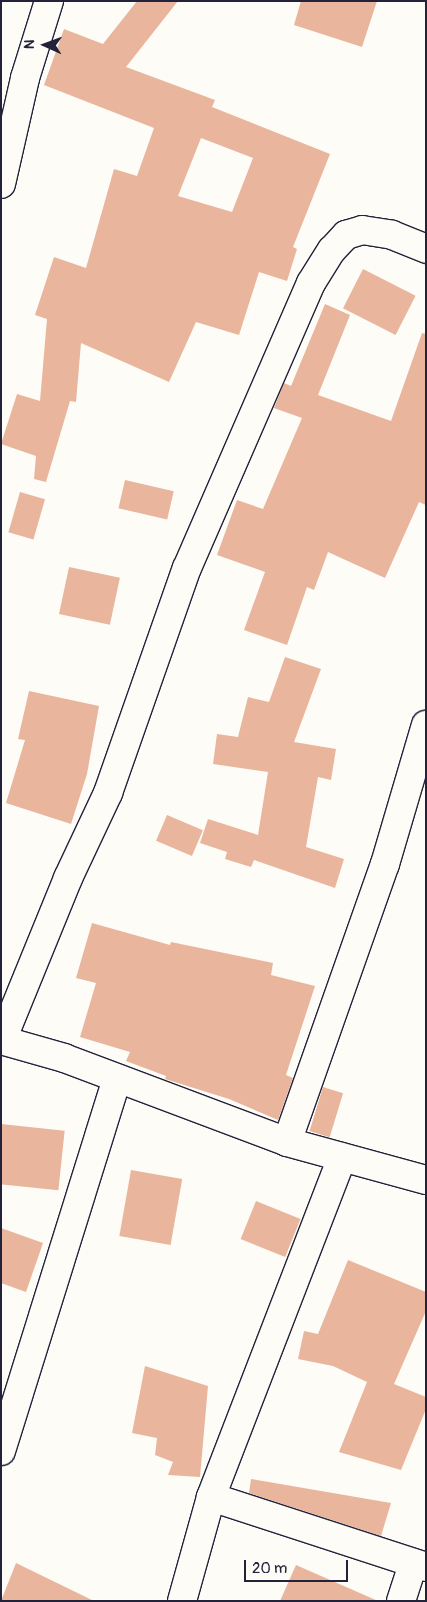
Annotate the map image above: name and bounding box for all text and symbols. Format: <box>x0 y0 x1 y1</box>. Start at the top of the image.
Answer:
north arrow <box>20 20 70 70</box>
text: N <box>21 39 38 49</box>
scale bar <box>247 1550 351 1582</box>
text: 20 m <box>252 1559 287 1578</box>

